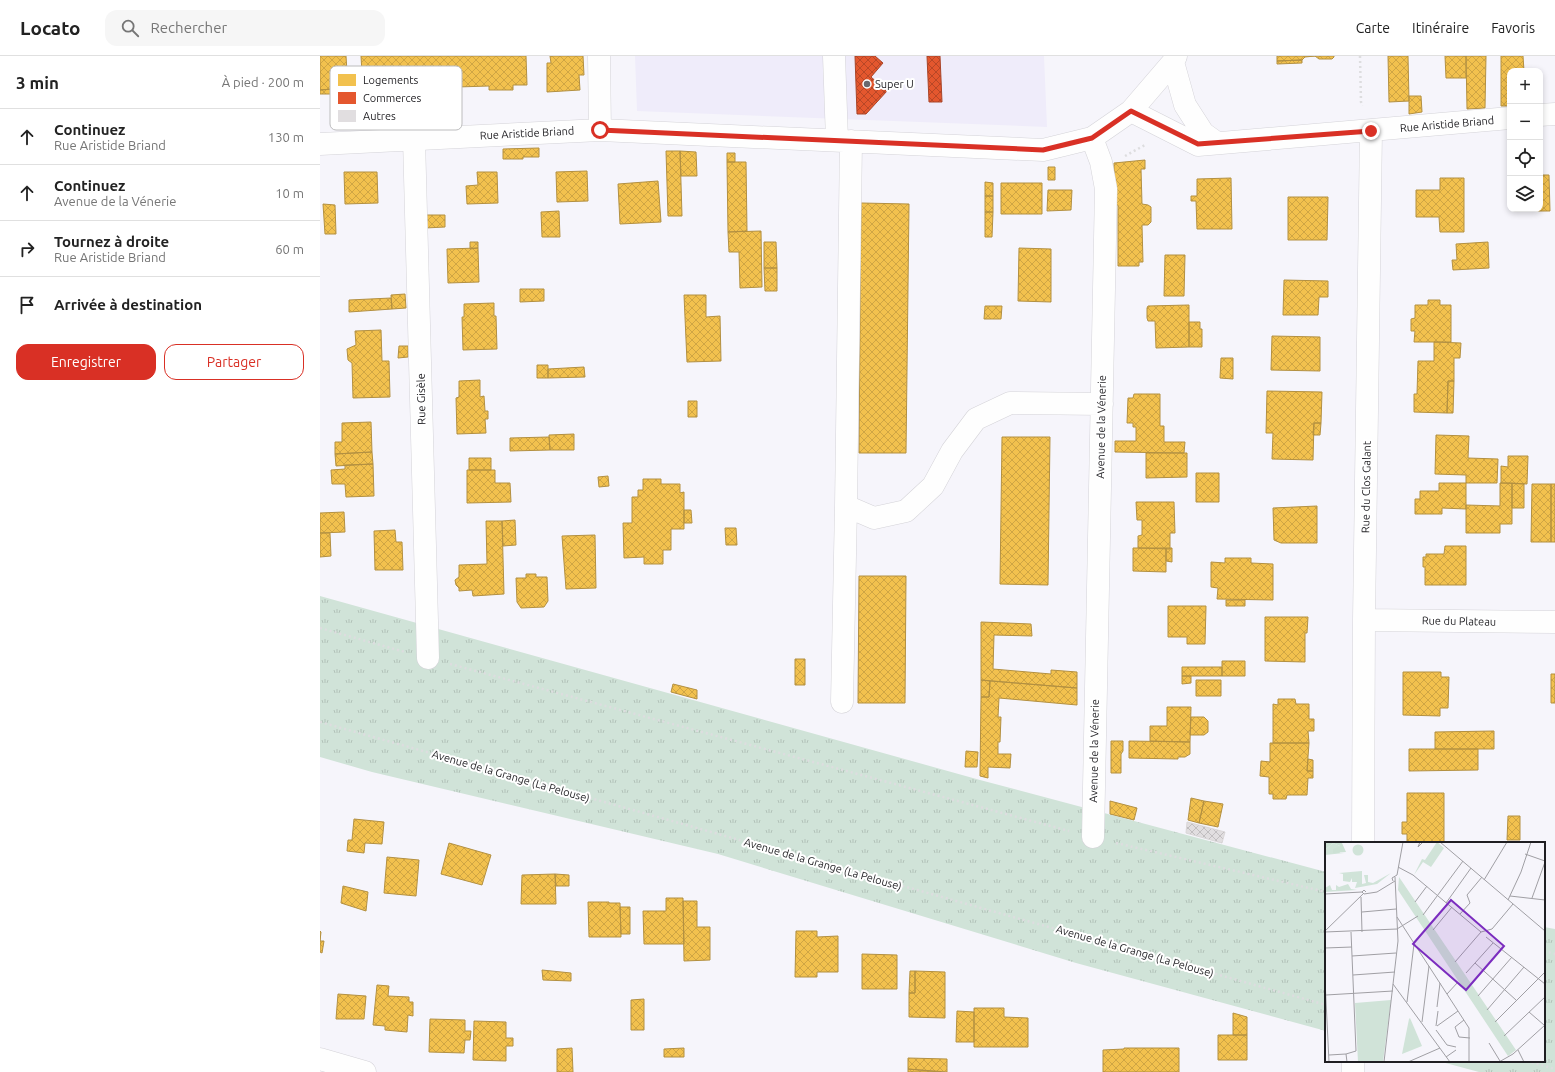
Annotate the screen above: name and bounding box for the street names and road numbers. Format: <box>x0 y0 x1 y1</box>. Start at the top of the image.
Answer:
street label: Rue Aristide Briand <box>1399 114 1495 134</box>
street label: Rue Aristide Briand <box>479 125 575 141</box>
street label: Rue Gisèle <box>415 373 427 425</box>
street label: Avenue de la Vénerie <box>1094 375 1108 479</box>
street label: Rue du Clos Galant <box>1359 440 1373 533</box>
street label: Rue du Plateau <box>1422 614 1496 628</box>
street label: Avenue de la Vénerie <box>1087 699 1101 803</box>
street label: Avenue de la Grange (La Pelouse) <box>431 748 591 805</box>
street label: Avenue de la Grange (La Pelouse) <box>743 836 903 893</box>
street label: Avenue de la Grange (La Pelouse) <box>1055 923 1215 980</box>

